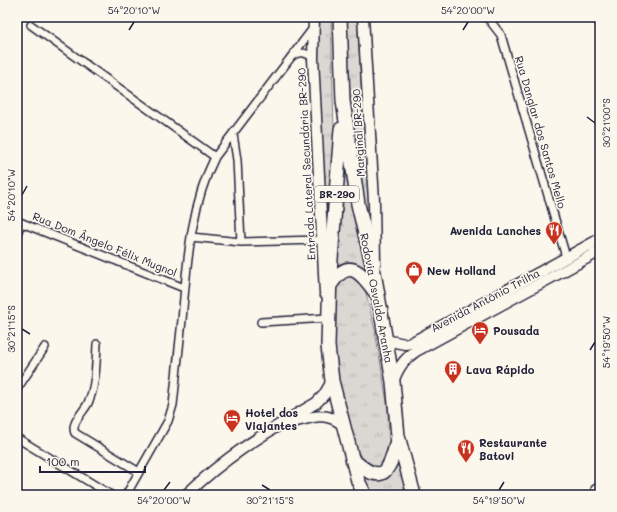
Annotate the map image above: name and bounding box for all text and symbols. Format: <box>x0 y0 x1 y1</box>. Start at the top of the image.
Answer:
text: 54°20'10"W <box>108 3 160 17</box>
text: 54°20'00"W <box>441 3 495 17</box>
street label: Rua Danglar dos Santos Mello <box>512 54 570 211</box>
street label: Entrada Lateral Secundária BR-290 <box>293 67 319 261</box>
street label: Marginal BR-290 <box>348 88 368 177</box>
text: 30°21'00"S <box>599 98 613 148</box>
text: 54°20'10"W <box>4 169 18 221</box>
road number: BR-290 <box>315 186 359 202</box>
street label: Rua Dom Ângelo Félix Mugnol <box>31 208 179 280</box>
restaurant icon: Avenida Lanches <box>544 220 564 245</box>
place label: Avenida Lanches <box>450 223 541 238</box>
street label: Rodovia Osvaldo Aranha <box>357 232 397 364</box>
shop icon: New Holland <box>404 260 424 285</box>
place label: New Holland <box>427 263 496 278</box>
street label: Avenida Antônio Trilha <box>428 265 542 335</box>
text: 30°21'15"S <box>4 305 18 353</box>
text: 54°19'50"W <box>599 316 613 368</box>
hotel icon: Pousada <box>470 320 490 345</box>
place label: Pousada <box>493 323 540 338</box>
building icon: Lava Rápido <box>443 359 463 384</box>
place label: Lava Rápido <box>466 362 535 377</box>
place label: Hotel dos Viajantes <box>245 405 299 433</box>
hotel icon: Hotel dos Viajantes <box>222 408 242 433</box>
place label: Restaurante Batovi <box>479 435 547 463</box>
restaurant icon: Restaurante Batovi <box>456 438 476 463</box>
scale bar <box>40 448 145 474</box>
text: 100 m <box>46 453 80 469</box>
text: 54°20'00"W <box>137 493 191 507</box>
text: 30°21'15"S <box>246 493 294 507</box>
text: 54°19'50"W <box>473 493 525 507</box>

